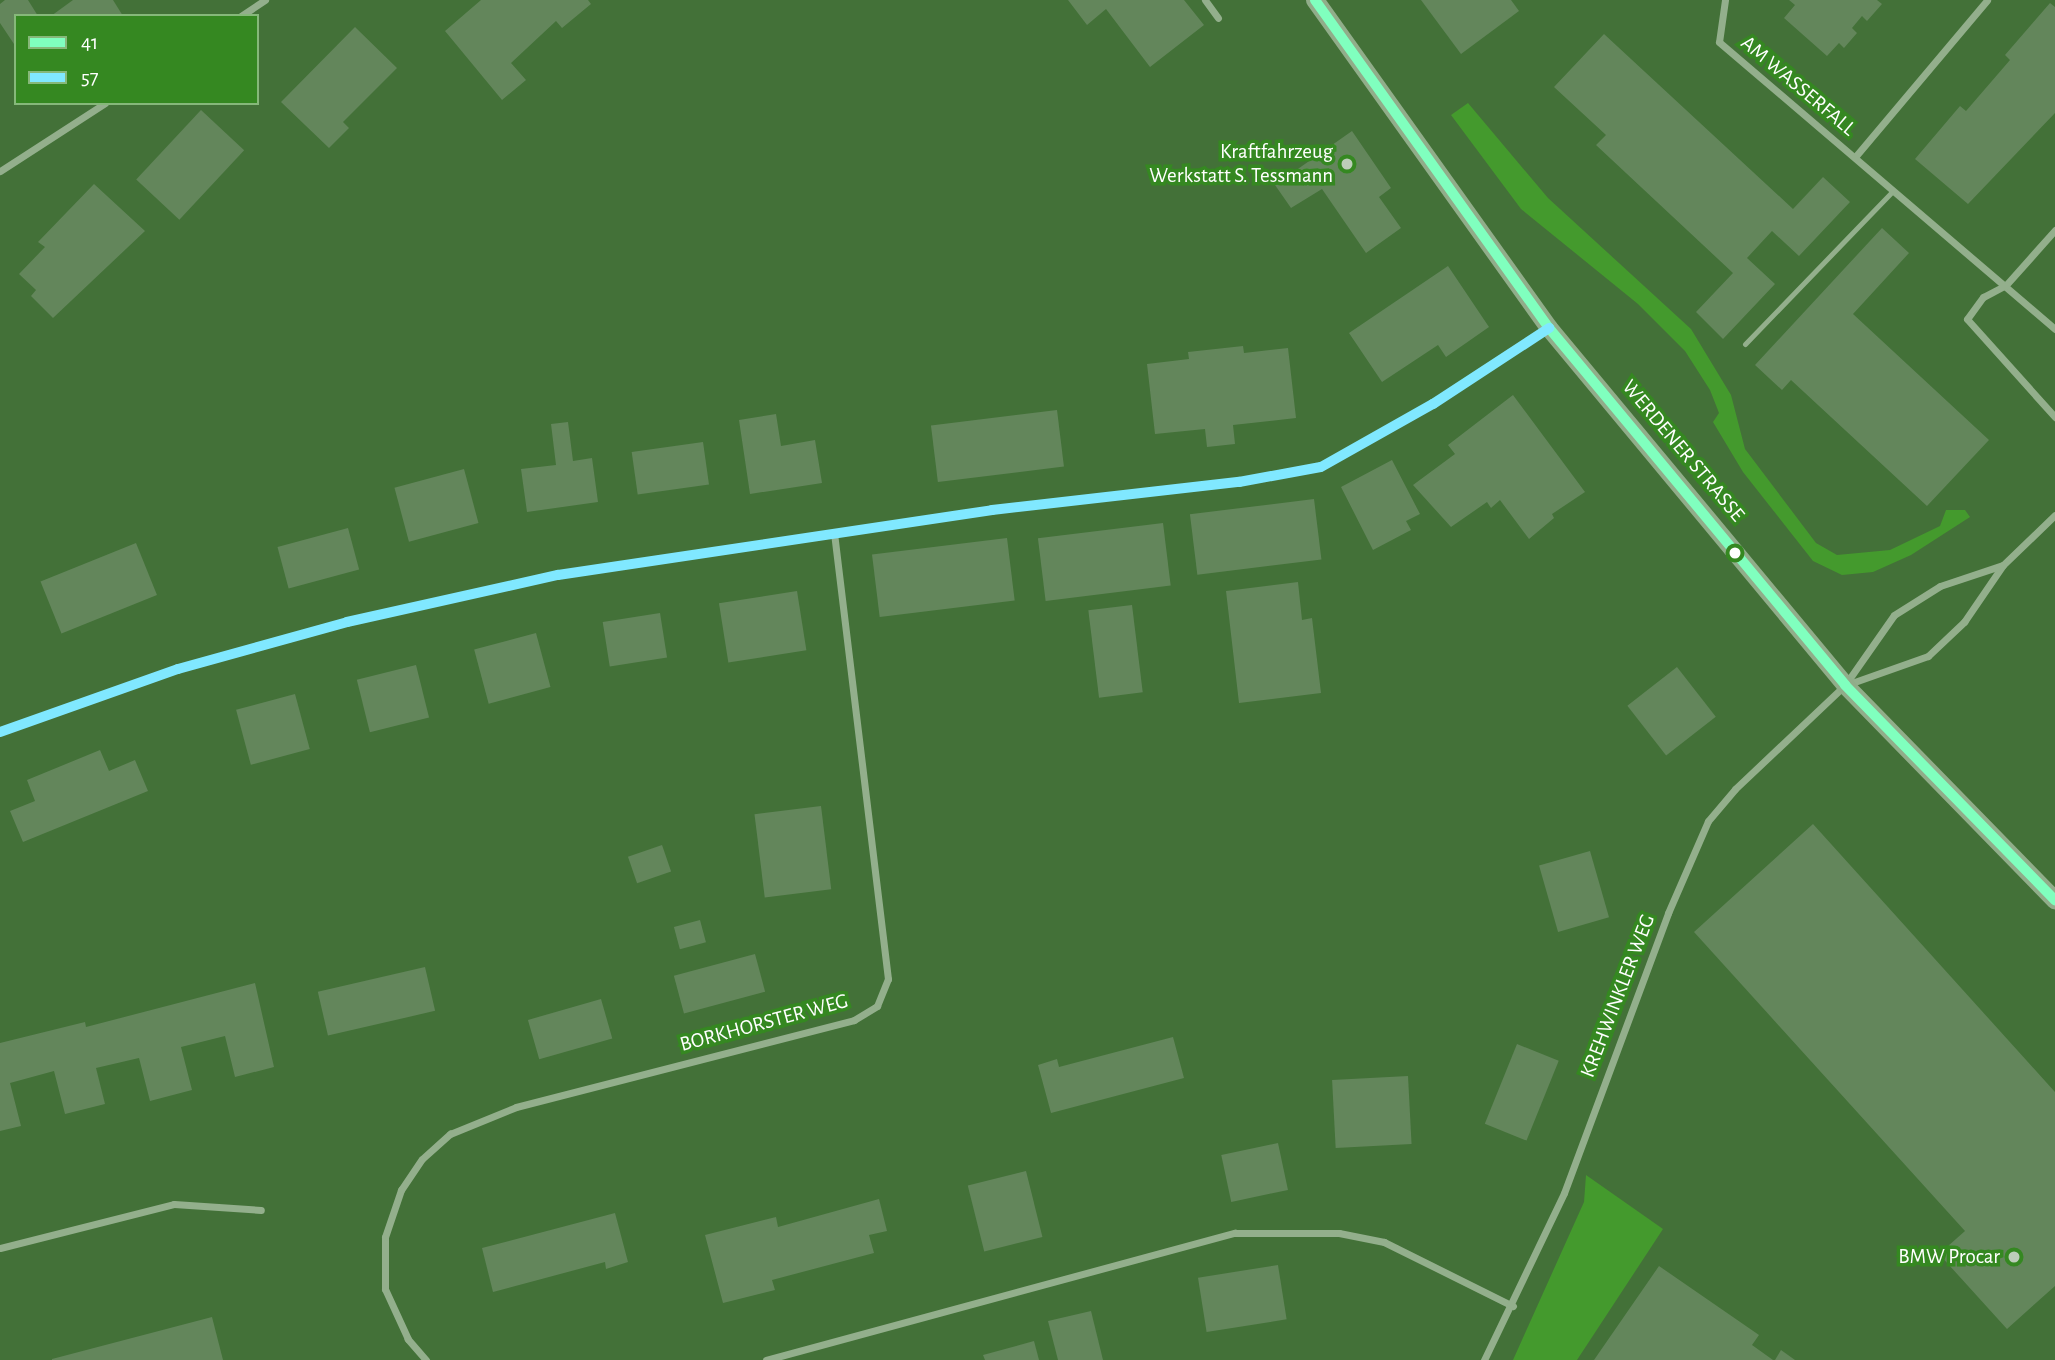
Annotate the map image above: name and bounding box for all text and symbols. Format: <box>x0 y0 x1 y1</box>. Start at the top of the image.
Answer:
legend <box>14 14 259 105</box>
street label: AM WASSERFALL <box>1735 31 1861 141</box>
text: 41 <box>81 32 98 53</box>
text: 57 <box>81 67 99 88</box>
place label: Kraftfahrzeug Werkstatt S. Tessmann <box>1149 139 1333 189</box>
marker: Kraftfahrzeug Werkstatt S. Tessmann <box>1339 156 1355 172</box>
street label: WERDENER STRASSE <box>1616 375 1750 527</box>
unlabelled marker <box>1728 546 1742 560</box>
street label: KREHWINKLER WEG <box>1575 911 1661 1081</box>
street label: BORKHORSTER WEG <box>677 988 851 1058</box>
place label: BMW Procar <box>1898 1244 2000 1270</box>
marker: BMW Procar <box>2006 1249 2022 1265</box>

